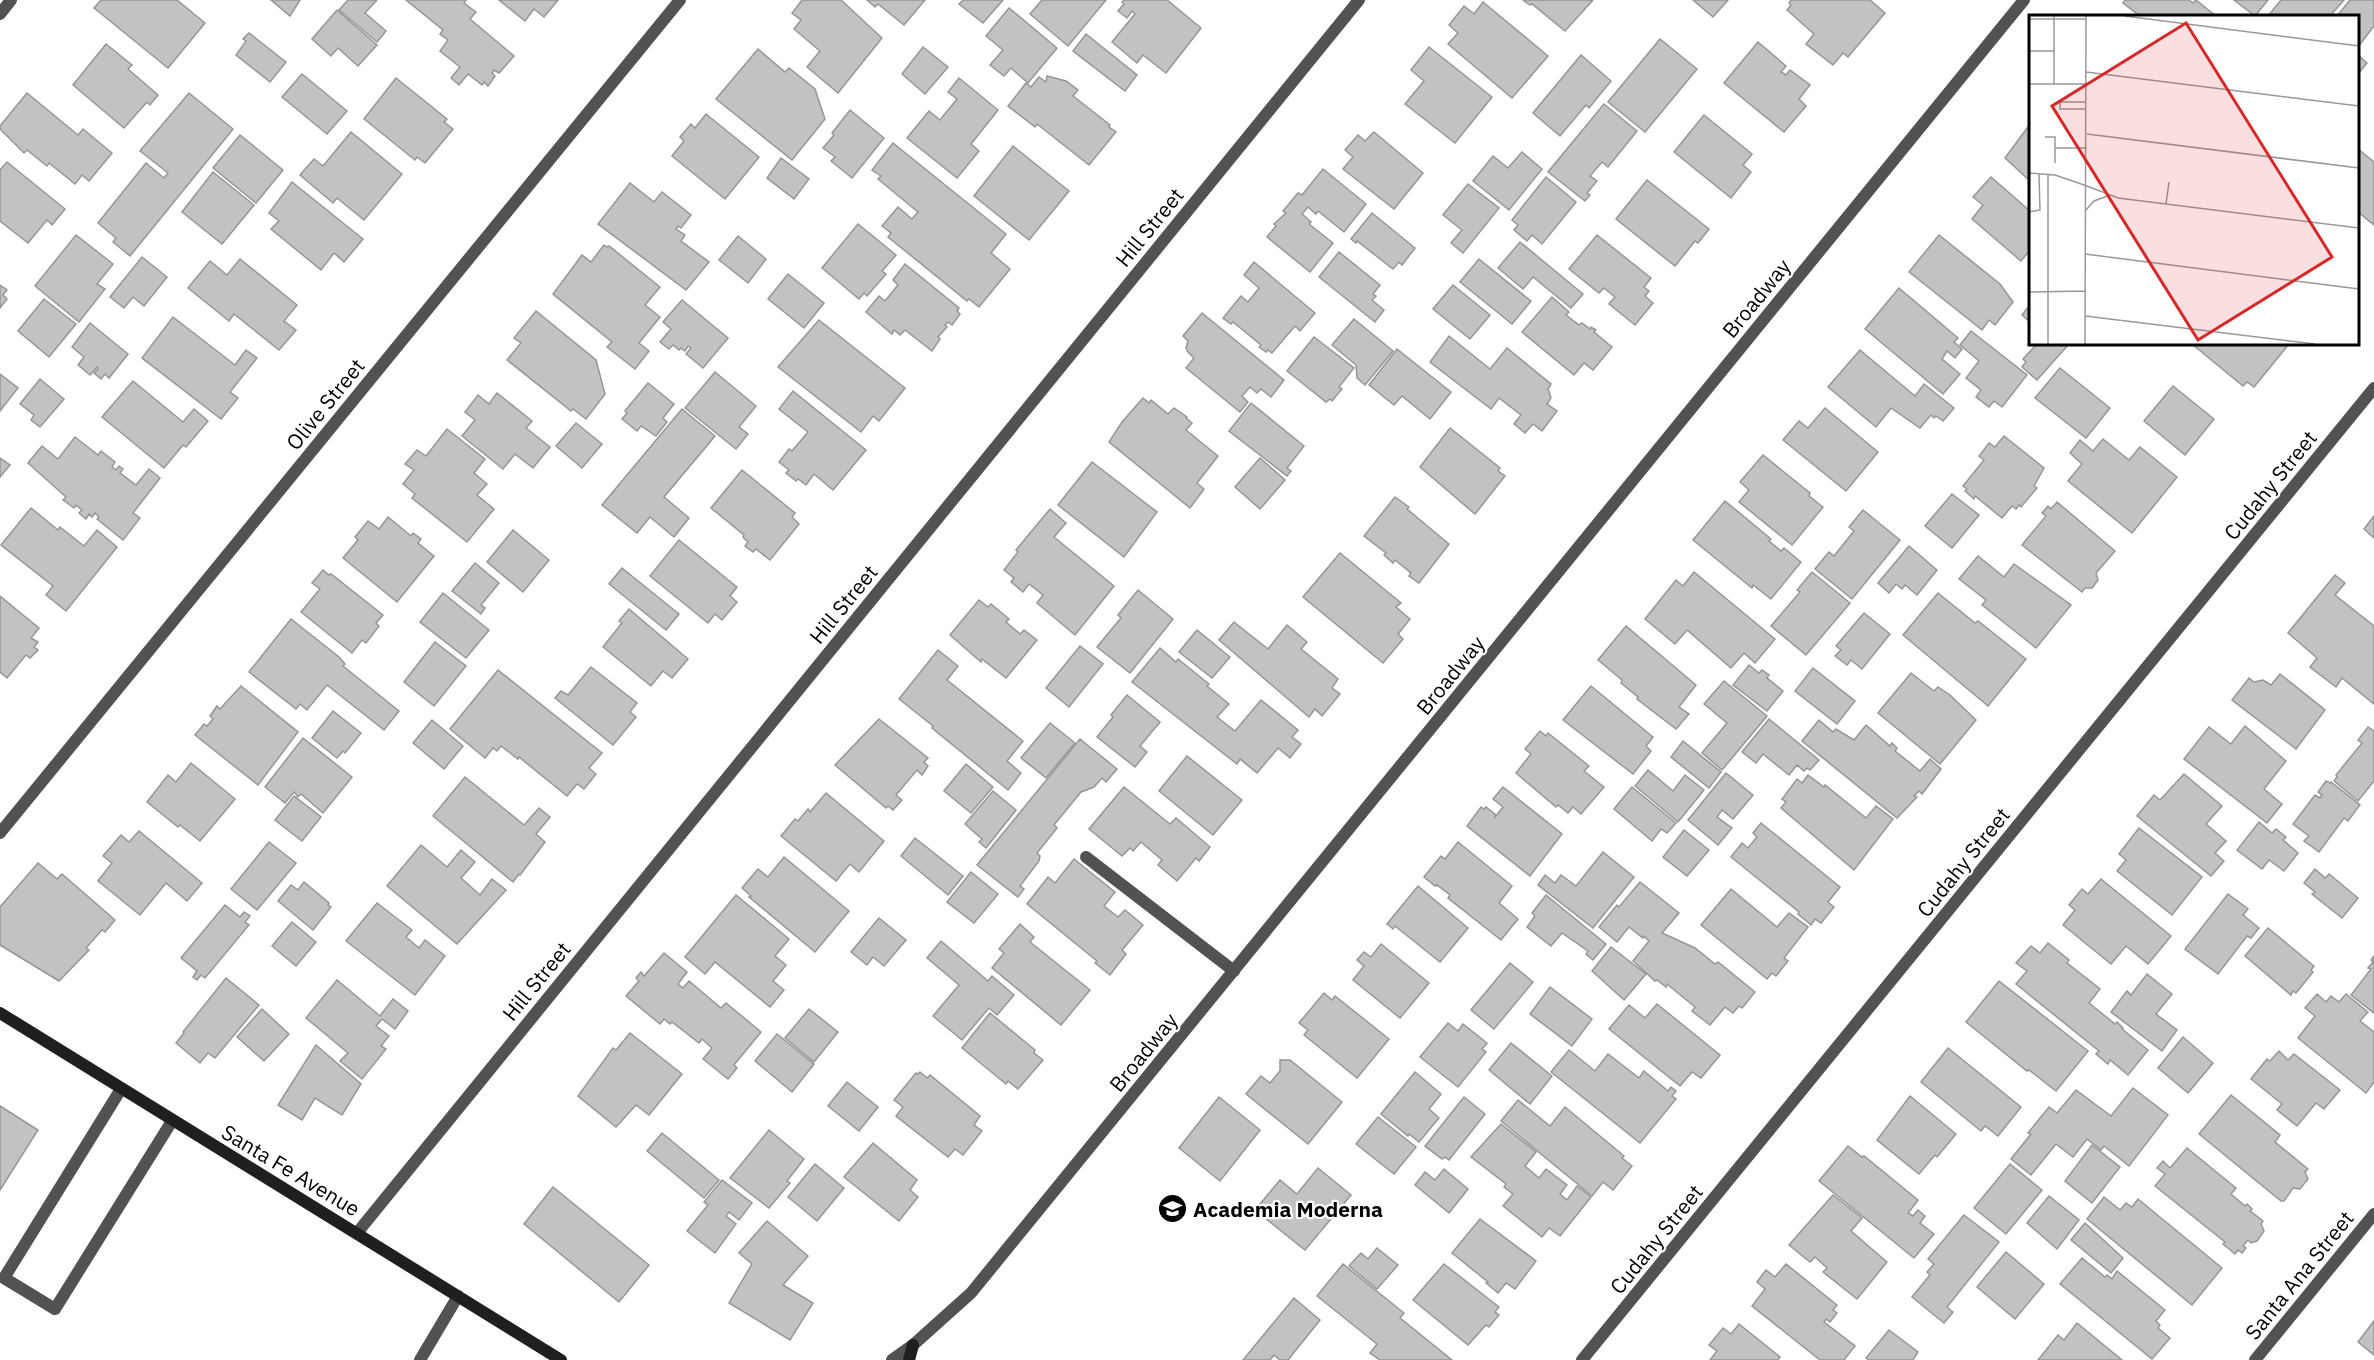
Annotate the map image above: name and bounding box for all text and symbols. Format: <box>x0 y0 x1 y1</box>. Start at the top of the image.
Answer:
inset map <box>2029 15 2359 345</box>
street label: Hill Street <box>1109 182 1189 272</box>
street label: Broadway <box>1716 252 1797 343</box>
street label: Olive Street <box>279 352 371 456</box>
street label: Cudahy Street <box>2217 424 2323 546</box>
street label: Hill Street <box>803 559 883 649</box>
street label: Broadway <box>1410 629 1491 720</box>
street label: Cudahy Street <box>1910 801 2016 923</box>
street label: Hill Street <box>496 936 576 1026</box>
street label: Broadway <box>1103 1006 1184 1097</box>
street label: Santa Fe Avenue <box>217 1118 365 1222</box>
street label: Cudahy Street <box>1603 1178 1709 1300</box>
school or university icon: Academia Moderna <box>1156 1193 1188 1225</box>
place label: Academia Moderna <box>1193 1195 1383 1223</box>
street label: Santa Ana Street <box>2238 1205 2360 1345</box>

